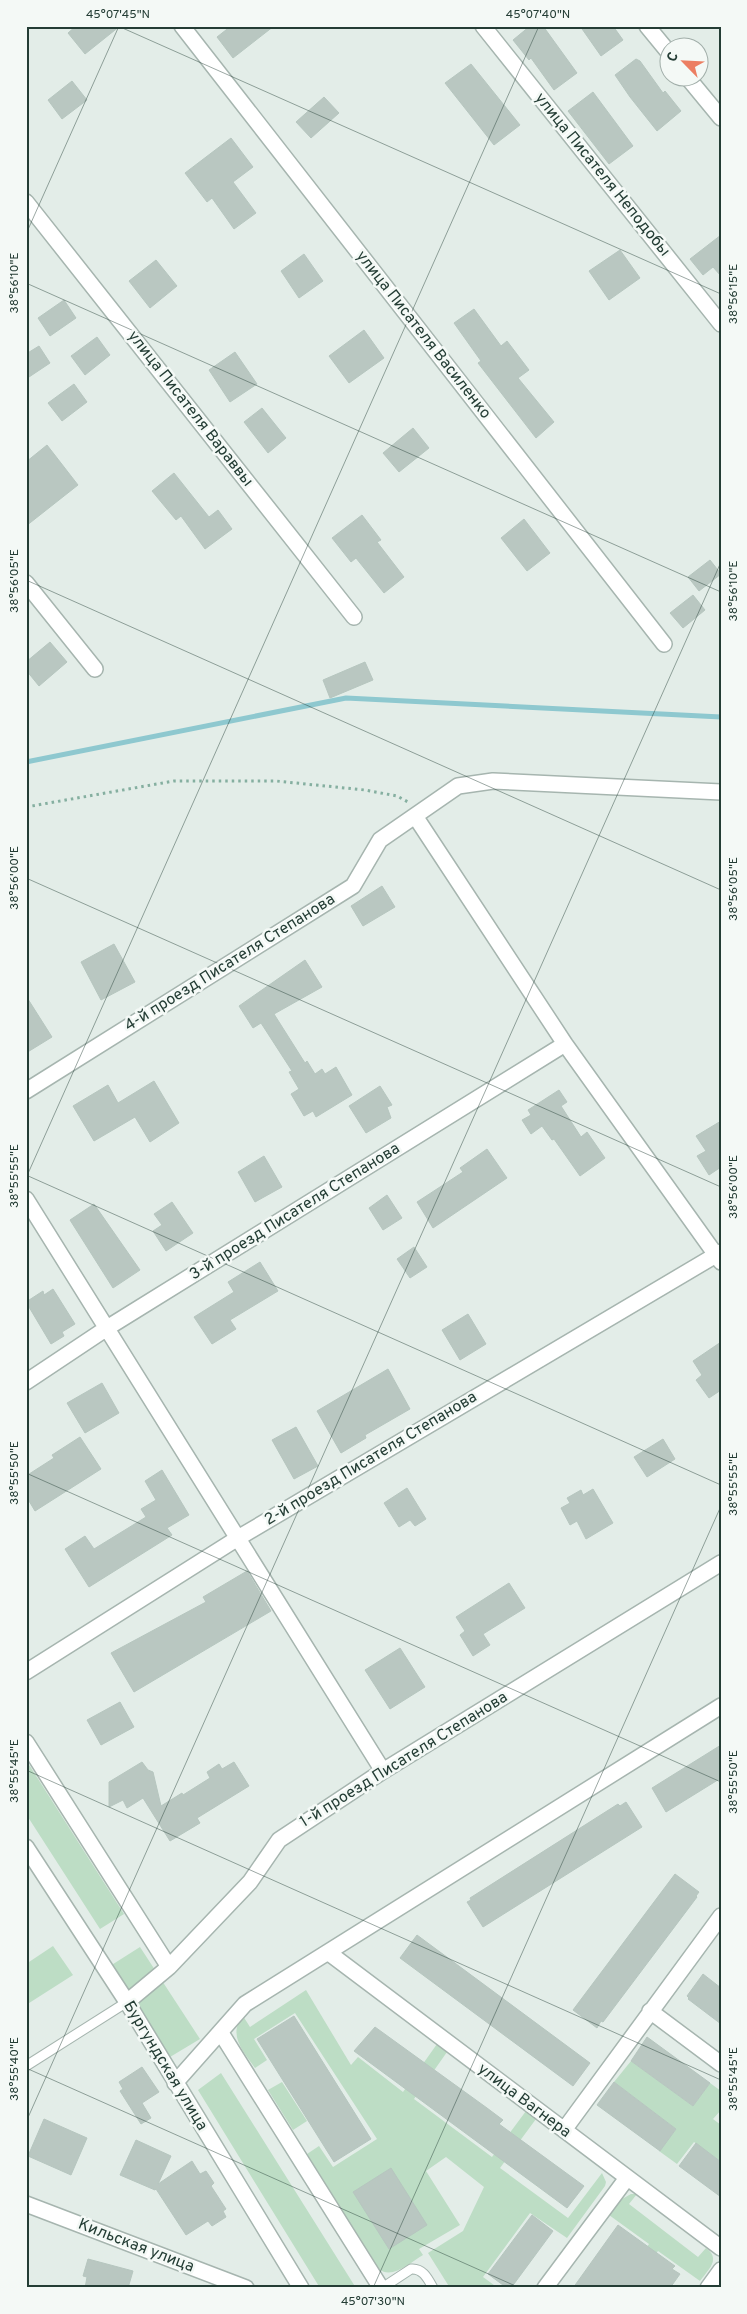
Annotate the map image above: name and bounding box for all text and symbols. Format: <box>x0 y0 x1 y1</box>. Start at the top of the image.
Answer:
text: 45°07'45"N <box>86 7 150 23</box>
text: 45°07'40"N <box>506 7 570 23</box>
north arrow <box>660 38 710 88</box>
text: С <box>664 50 683 65</box>
street label: улица Писателя Неподобы <box>530 89 674 261</box>
street label: улица Писателя Василенко <box>351 247 495 423</box>
text: 38°56'10"E <box>7 253 23 313</box>
text: 38°56'15"E <box>726 264 742 324</box>
street label: улица Писателя Вараввы <box>123 327 257 491</box>
text: 38°56'05"E <box>7 549 23 613</box>
text: 38°56'10"E <box>726 561 742 621</box>
text: 38°56'00"E <box>7 846 23 910</box>
text: 38°56'05"E <box>726 857 742 921</box>
street label: 4-й проезд Писателя Степанова <box>121 890 339 1036</box>
street label: 3-й проезд Писателя Степанова <box>186 1139 404 1285</box>
text: 38°55'55"E <box>7 1144 23 1208</box>
text: 38°56'00"E <box>726 1155 742 1219</box>
street label: 2-й проезд Писателя Степанова <box>261 1387 481 1531</box>
text: 38°55'50"E <box>7 1441 23 1505</box>
text: 38°55'55"E <box>726 1452 742 1516</box>
street label: 1-й проезд Писателя Степанова <box>296 1688 512 1832</box>
text: 38°55'45"E <box>7 1739 23 1803</box>
text: 38°55'50"E <box>726 1750 742 1814</box>
street label: Бургундская улица <box>118 1997 212 2135</box>
text: 38°55'40"E <box>7 2037 23 2101</box>
text: 38°55'45"E <box>726 2047 742 2111</box>
street label: улица Вагнера <box>473 2059 575 2143</box>
street label: Кильская улица <box>75 2215 197 2277</box>
text: 45°07'30"N <box>341 2294 405 2310</box>

